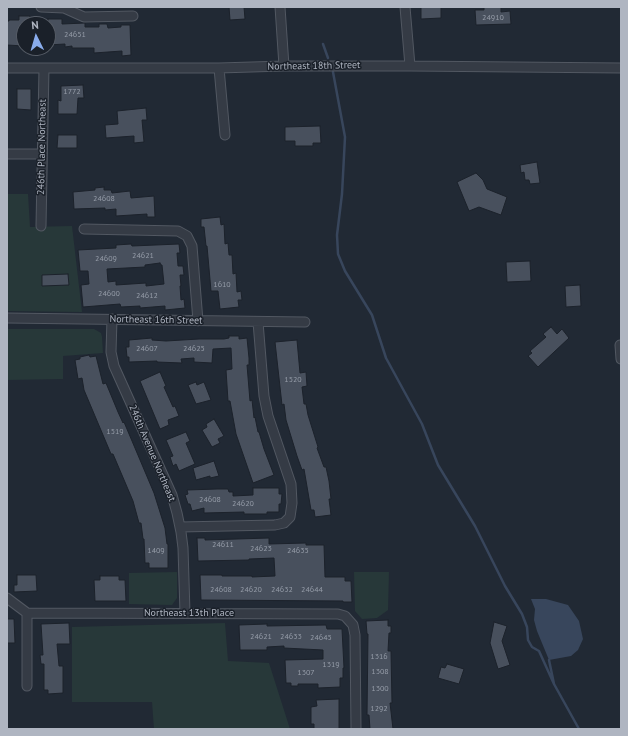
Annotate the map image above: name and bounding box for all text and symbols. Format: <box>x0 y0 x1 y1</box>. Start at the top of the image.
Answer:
house number: 24910 <box>482 13 504 23</box>
north arrow <box>16 16 56 56</box>
text: N <box>31 18 39 32</box>
house number: 24651 <box>64 30 86 40</box>
street label: Northeast 18th Street <box>267 59 361 73</box>
house number: 1772 <box>63 87 81 97</box>
street label: 246th Place Northeast <box>35 99 49 195</box>
house number: 24608 <box>93 194 115 204</box>
house number: 24621 <box>132 251 154 261</box>
house number: 24609 <box>95 254 117 264</box>
house number: 1610 <box>213 280 231 290</box>
house number: 24600 <box>98 289 120 299</box>
house number: 24612 <box>136 291 158 301</box>
street label: Northeast 16th Street <box>109 313 203 327</box>
house number: 24607 <box>136 344 158 354</box>
house number: 24625 <box>183 344 205 354</box>
house number: 1520 <box>284 375 302 385</box>
street label: 246th Avenue Northeast <box>126 403 178 503</box>
house number: 1519 <box>106 427 124 437</box>
house number: 24608 <box>199 495 221 505</box>
house number: 24620 <box>232 499 254 509</box>
house number: 24611 <box>212 540 234 550</box>
house number: 24623 <box>250 544 272 554</box>
house number: 1409 <box>147 546 165 556</box>
house number: 24635 <box>287 546 309 556</box>
house number: 24608 <box>210 585 232 595</box>
house number: 24620 <box>240 585 262 595</box>
house number: 24632 <box>271 585 293 595</box>
house number: 24644 <box>301 585 323 595</box>
street label: Northeast 13th Place <box>144 607 234 619</box>
house number: 24621 <box>250 632 272 642</box>
house number: 24633 <box>280 632 302 642</box>
house number: 24645 <box>310 633 332 643</box>
house number: 1316 <box>370 652 388 662</box>
house number: 1319 <box>322 660 340 670</box>
house number: 1308 <box>371 667 389 677</box>
house number: 1307 <box>297 668 315 678</box>
house number: 1300 <box>371 684 389 694</box>
house number: 1292 <box>370 704 388 714</box>

